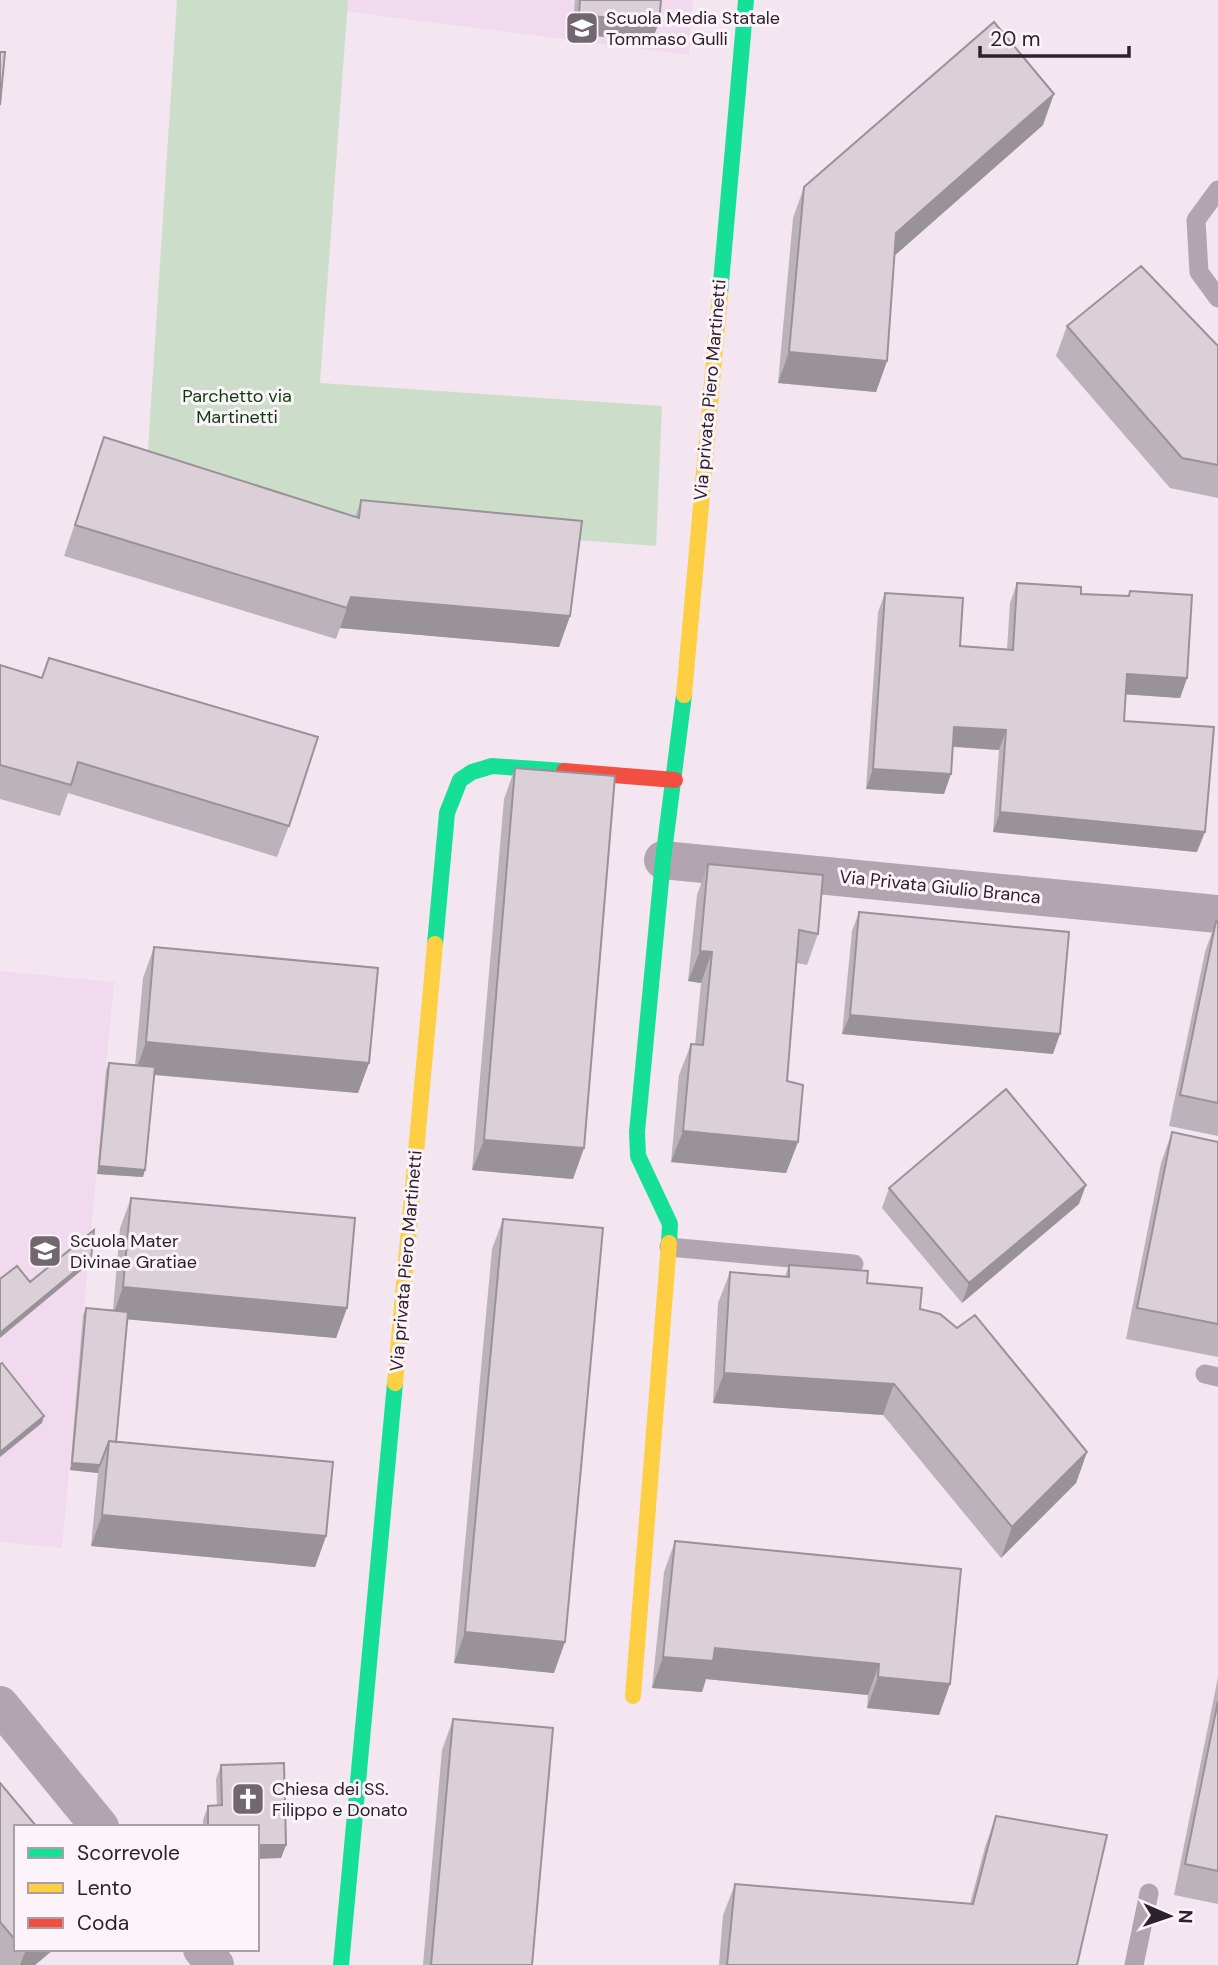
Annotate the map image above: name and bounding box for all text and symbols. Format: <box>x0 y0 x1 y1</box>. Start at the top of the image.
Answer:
place label: Scuola Media Statale Tommaso Gulli <box>606 6 780 51</box>
school or university icon: Scuola Media Statale Tommaso Gulli <box>563 9 601 47</box>
scale bar <box>980 14 1129 58</box>
text: 20 m <box>990 25 1041 53</box>
street label: Via privata Piero Martinetti <box>688 278 732 502</box>
park label: Parchetto via Martinetti <box>182 384 292 429</box>
street label: Via Privata Giulio Branca <box>838 864 1042 910</box>
street label: Via privata Piero Martinetti <box>384 1149 428 1373</box>
place label: Scuola Mater Divinae Gratiae <box>70 1229 197 1274</box>
school or university icon: Scuola Mater Divinae Gratiae <box>26 1232 64 1270</box>
place label: Chiesa dei SS. Filippo e Donato <box>272 1777 408 1822</box>
church icon: Chiesa dei SS. Filippo e Donato <box>229 1780 267 1818</box>
legend <box>14 1825 259 1951</box>
text: Scorrevole <box>77 1839 180 1867</box>
text: Lento <box>77 1874 132 1902</box>
north arrow <box>1134 1881 1204 1951</box>
text: Coda <box>77 1909 129 1937</box>
text: N <box>1173 1909 1198 1924</box>

